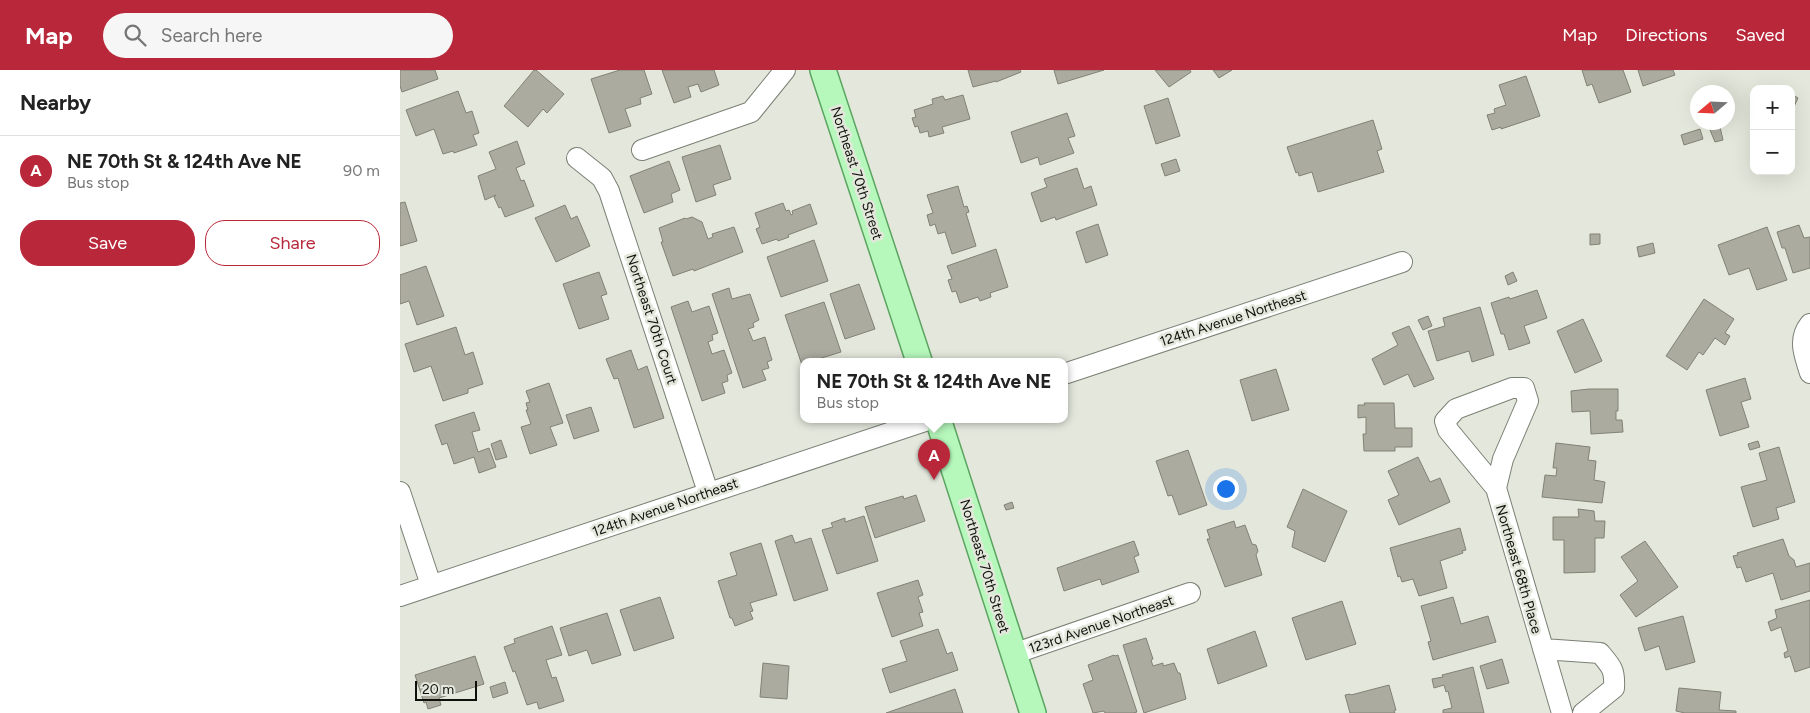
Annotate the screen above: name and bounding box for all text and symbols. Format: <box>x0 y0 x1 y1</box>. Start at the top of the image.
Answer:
search box <box>103 13 453 58</box>
text: Map <box>25 21 73 50</box>
icon: search <box>121 21 149 49</box>
text: Search here <box>161 24 262 47</box>
text: Map <box>1562 24 1597 46</box>
text: Directions <box>1625 24 1707 46</box>
text: Saved <box>1735 24 1785 46</box>
north arrow <box>1690 85 1735 130</box>
map controls <box>1750 85 1795 175</box>
button: + <box>1750 85 1795 130</box>
text: Nearby <box>20 90 91 115</box>
street label: Northeast 70th Street <box>827 104 886 242</box>
button: − <box>1750 130 1795 175</box>
text: NE 70th St & 124th Ave NE <box>67 150 302 173</box>
text: A <box>30 161 42 180</box>
text: 90 m <box>343 161 380 180</box>
text: Bus stop <box>67 173 129 192</box>
button: Save <box>20 220 195 266</box>
button: Share <box>205 220 380 266</box>
street label: Northeast 70th Court <box>622 252 681 386</box>
street label: 124th Avenue Northeast <box>1158 287 1309 350</box>
popup <box>800 358 1068 423</box>
text: NE 70th St & 124th Ave NE <box>817 370 1051 393</box>
text: Bus stop <box>817 393 879 412</box>
pin: A <box>918 439 950 480</box>
street label: 124th Avenue Northeast <box>590 475 740 540</box>
your location <box>1213 476 1239 502</box>
street label: Northeast 70th Street <box>956 497 1013 635</box>
street label: Northeast 68th Place <box>1492 503 1545 636</box>
street label: 123rd Avenue Northeast <box>1027 592 1176 657</box>
scale bar <box>415 678 478 701</box>
text: 20 m <box>422 681 454 698</box>

